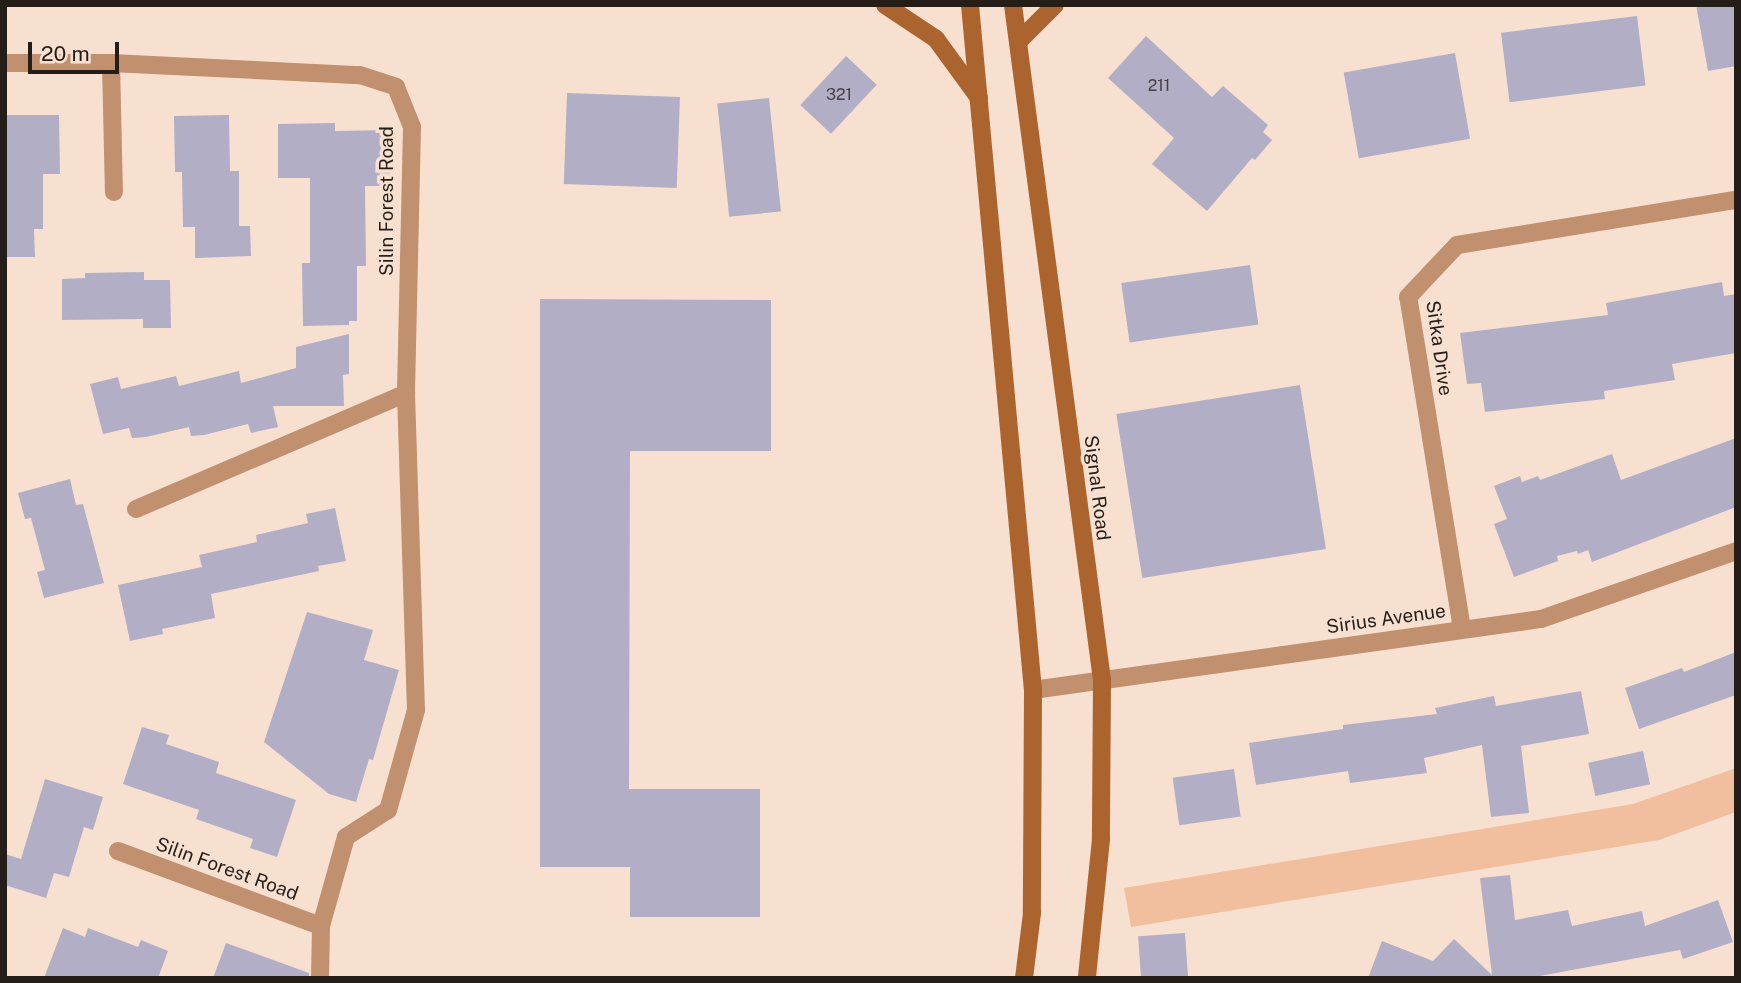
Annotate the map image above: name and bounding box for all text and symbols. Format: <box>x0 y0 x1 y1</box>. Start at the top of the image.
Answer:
scale bar <box>32 28 122 72</box>
text: 20 m <box>41 41 90 66</box>
house number: 211 <box>1148 76 1170 96</box>
house number: 321 <box>826 85 852 105</box>
street label: Silin Forest Road <box>376 126 398 276</box>
street label: Sitka Drive <box>1421 299 1457 397</box>
street label: Signal Road <box>1079 434 1115 542</box>
street label: Sirius Avenue <box>1325 599 1447 639</box>
street label: Silin Forest Road <box>153 833 301 905</box>

